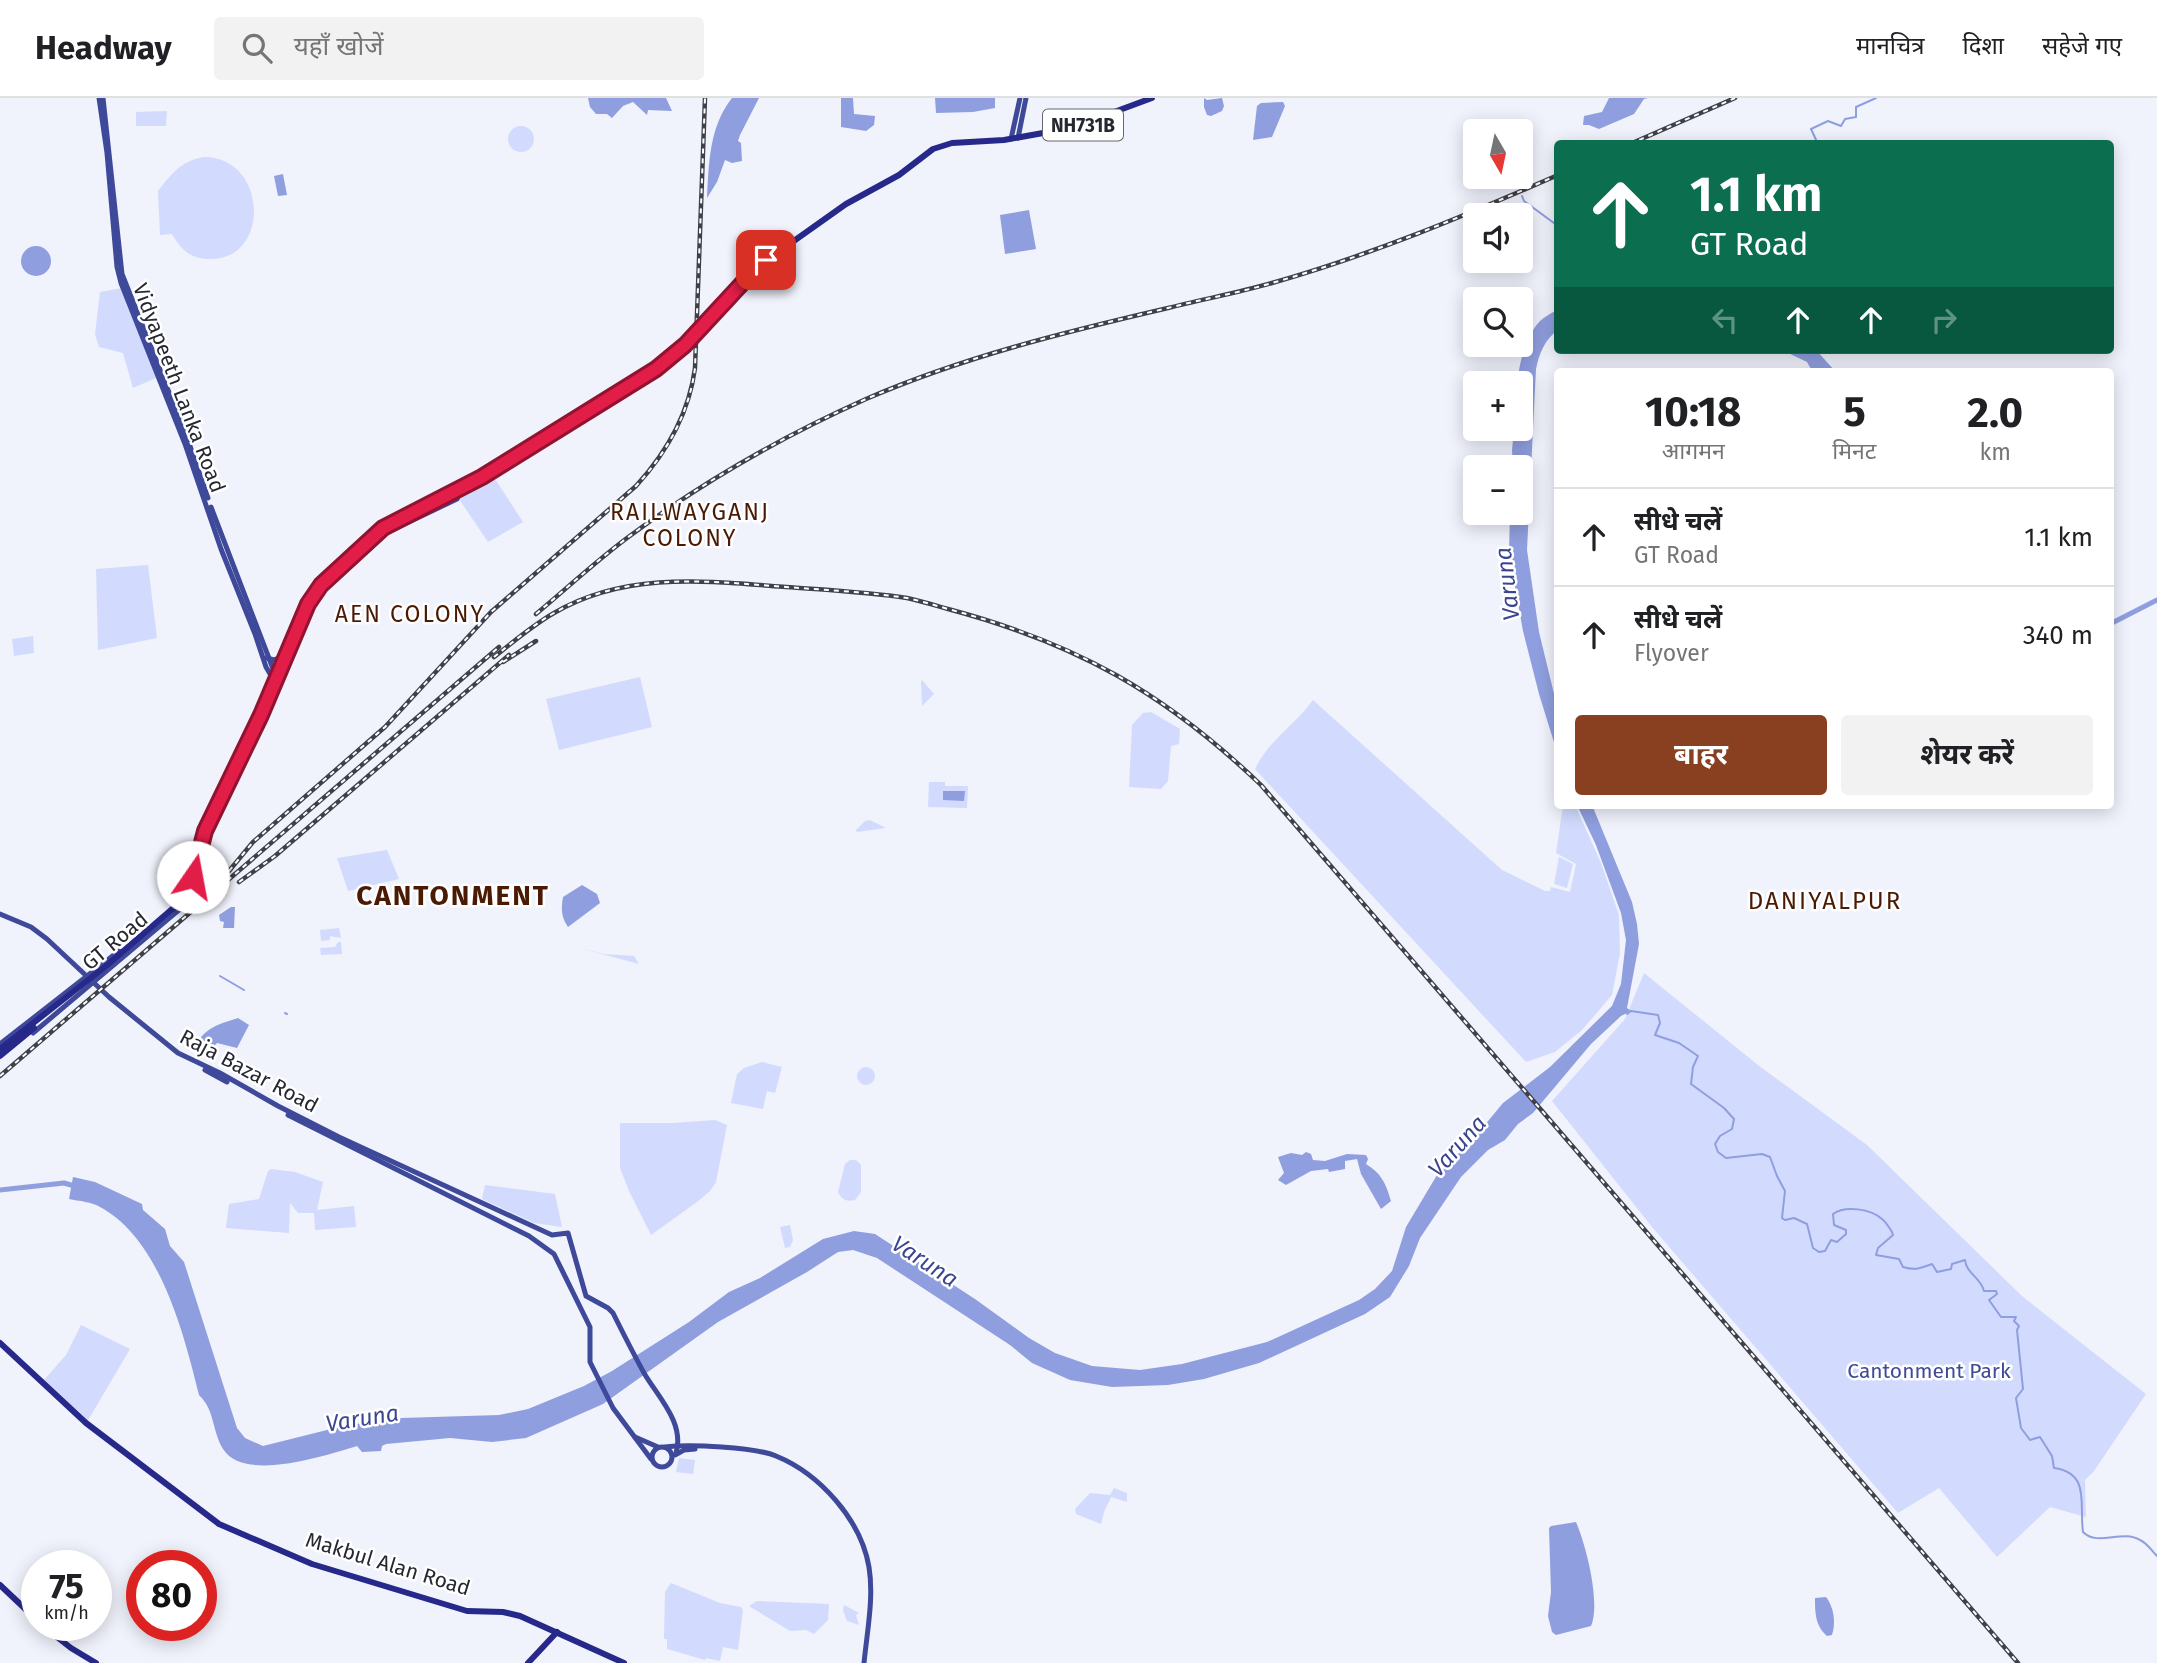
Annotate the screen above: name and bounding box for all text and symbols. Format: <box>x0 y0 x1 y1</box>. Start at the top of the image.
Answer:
search box <box>214 17 704 80</box>
text: Headway <box>35 28 172 68</box>
icon: search <box>238 29 276 67</box>
text: यहाँ खोजें <box>294 31 384 62</box>
text: मानचित्र <box>1856 32 1925 60</box>
text: दिशा <box>1963 32 2004 60</box>
text: सहेजे गए <box>2042 32 2122 60</box>
road number: NH731B <box>1043 110 1123 140</box>
north arrow <box>1463 119 1533 189</box>
map controls <box>1463 119 1533 525</box>
text: 1.1 km <box>1690 165 1822 224</box>
icon: ahead <box>1575 168 1666 259</box>
button: sound <box>1463 203 1533 273</box>
text: GT Road <box>1690 225 1808 263</box>
pin <box>736 230 796 290</box>
icon: arrive <box>747 241 785 279</box>
street label: Vidyapeeth Lanka Road <box>127 280 231 496</box>
button: search <box>1463 287 1533 357</box>
icon: left <box>1706 301 1744 339</box>
icon: ahead <box>1779 301 1817 339</box>
icon: ahead <box>1852 301 1890 339</box>
icon: right <box>1925 301 1963 339</box>
button: + <box>1463 371 1533 441</box>
text: 10:18 <box>1645 387 1741 437</box>
text: 5 <box>1843 387 1866 437</box>
text: 2.0 <box>1967 388 2023 438</box>
text: आगमन <box>1662 437 1725 465</box>
text: मिनट <box>1832 437 1876 465</box>
text: km <box>1979 438 2011 466</box>
button: − <box>1463 455 1533 525</box>
district label: RAILWAYGANJ COLONY <box>610 498 770 552</box>
text: सीधे चलें <box>1634 506 1722 537</box>
icon: ahead <box>1575 518 1613 556</box>
text: 1.1 km <box>2024 522 2093 553</box>
text: GT Road <box>1634 541 1719 569</box>
water label: Varuna <box>1489 546 1525 622</box>
district label: AEN COLONY <box>335 600 485 628</box>
text: सीधे चलें <box>1634 604 1722 635</box>
icon: ahead <box>1575 616 1613 654</box>
text: 340 m <box>2023 620 2093 651</box>
text: Flyover <box>1634 639 1709 667</box>
button: बाहर <box>1575 715 1827 795</box>
button: शेयर करें <box>1841 715 2093 795</box>
position arrow <box>156 840 230 914</box>
district label: CANTONMENT <box>356 879 550 912</box>
district label: DANIYALPUR <box>1748 887 1902 915</box>
street label: GT Road <box>77 906 153 976</box>
street label: Raja Bazar Road <box>175 1024 323 1118</box>
water label: Varuna <box>1422 1109 1492 1183</box>
water label: Varuna <box>887 1229 963 1293</box>
park label: Cantonment Park <box>1847 1358 2011 1384</box>
water label: Varuna <box>323 1398 401 1438</box>
street label: Makbul Alan Road <box>303 1527 473 1601</box>
speed limit sign: 80 <box>126 1550 217 1641</box>
text: 75 <box>49 1565 84 1607</box>
text: km/h <box>44 1602 89 1624</box>

